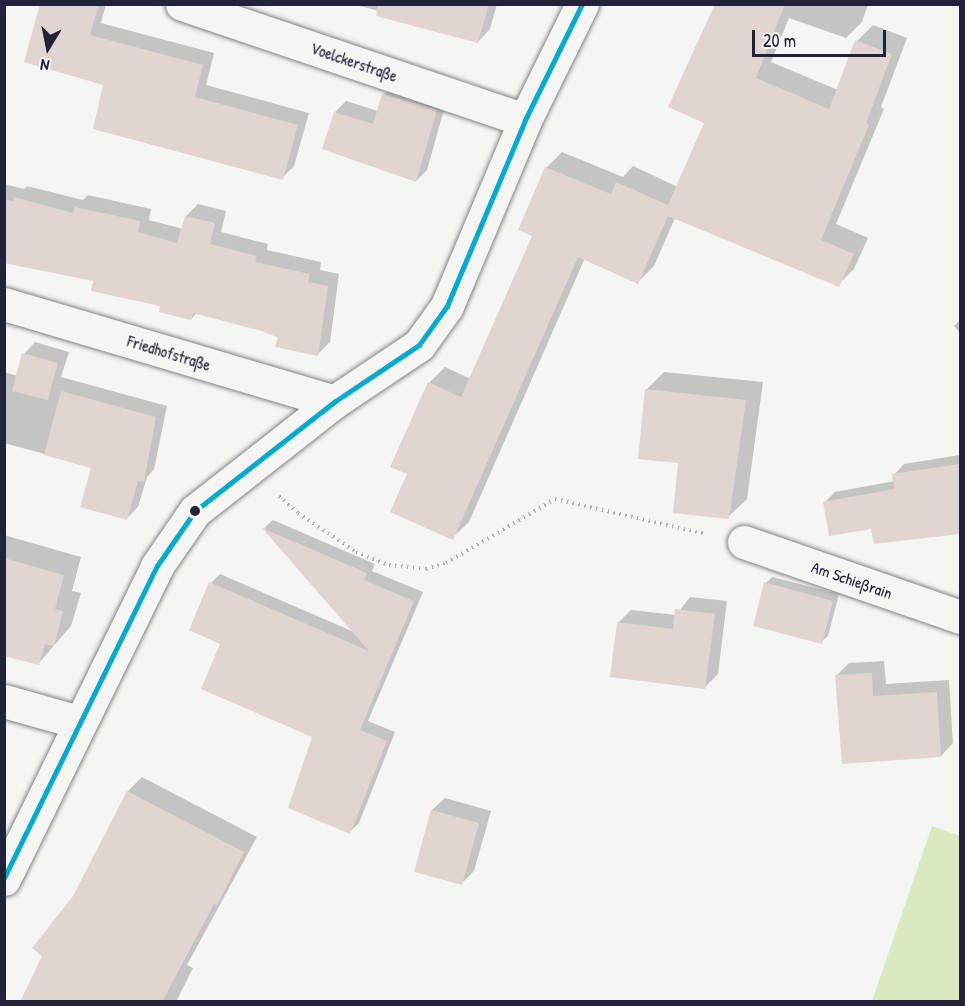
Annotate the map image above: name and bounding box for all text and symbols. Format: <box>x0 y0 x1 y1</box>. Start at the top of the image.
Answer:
north arrow <box>18 18 78 78</box>
scale bar <box>755 18 888 56</box>
text: 20 m <box>763 28 796 53</box>
street label: Voelckerstraße <box>308 38 400 86</box>
text: N <box>39 54 51 77</box>
street label: Friedhofstraße <box>125 331 213 375</box>
unlabelled marker <box>189 505 201 517</box>
street label: Am Schießrain <box>809 557 895 603</box>

